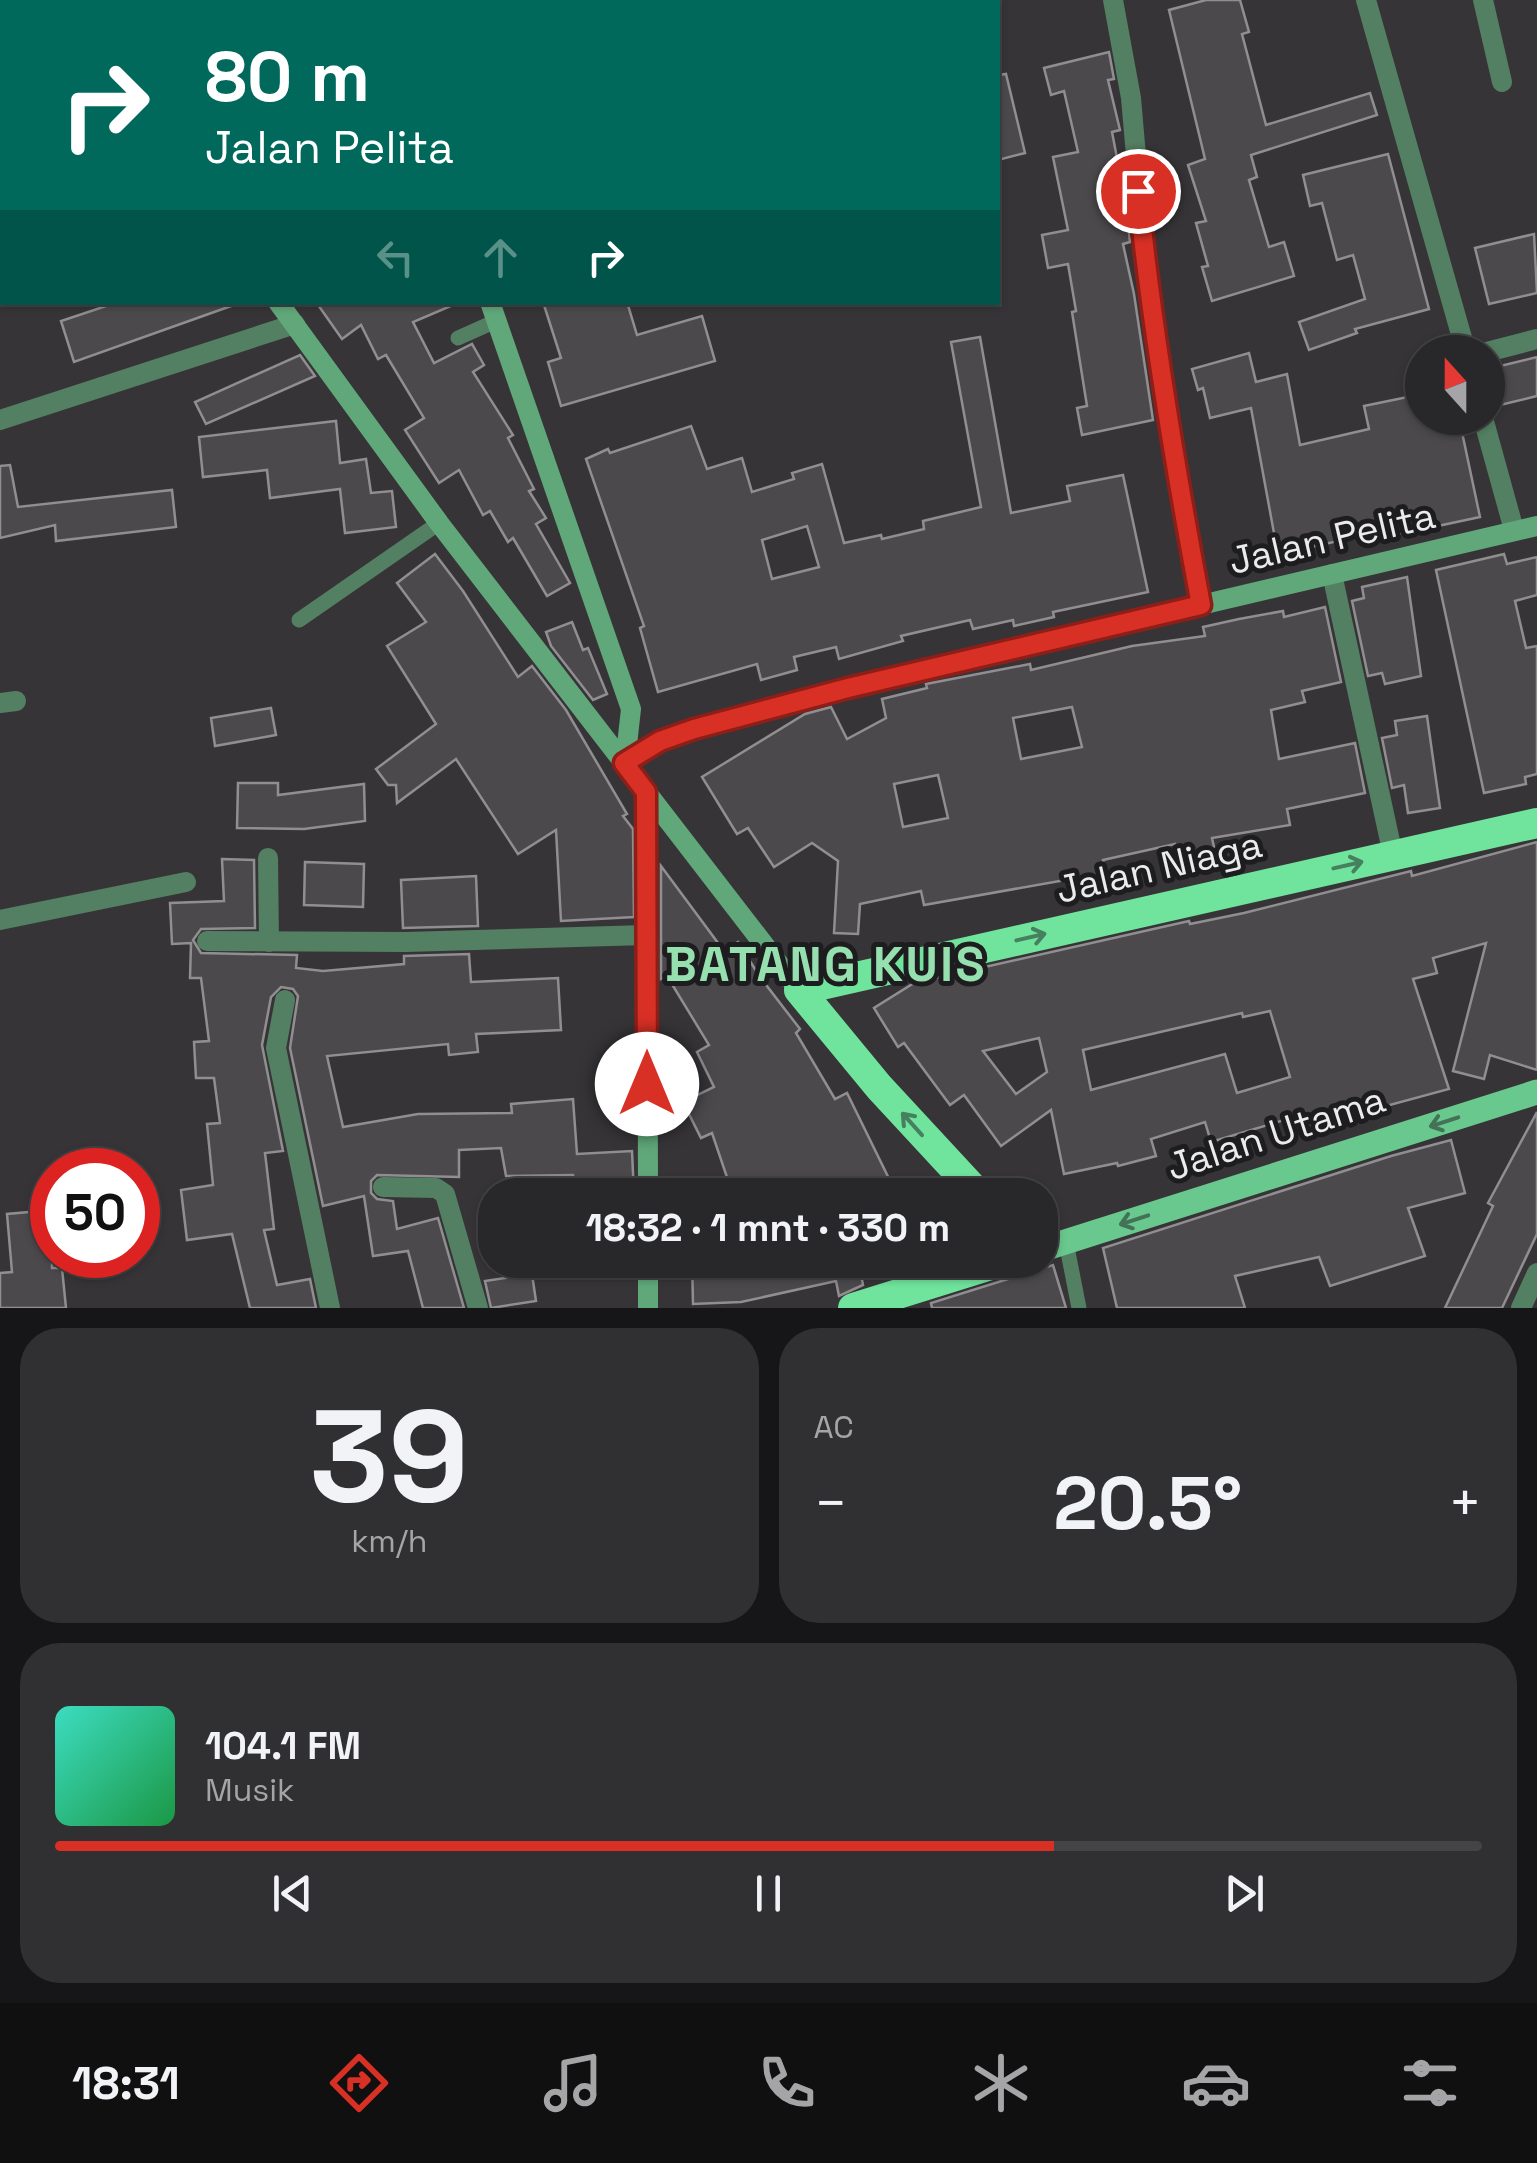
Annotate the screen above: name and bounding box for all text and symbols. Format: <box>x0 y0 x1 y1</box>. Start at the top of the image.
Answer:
text: 80 m <box>205 32 370 121</box>
icon: right <box>40 40 170 170</box>
text: Jalan Pelita <box>205 119 454 176</box>
pin <box>1096 149 1181 234</box>
icon: arrive <box>1111 164 1166 219</box>
icon: left <box>368 230 423 285</box>
icon: ahead <box>473 230 528 285</box>
icon: right <box>578 230 633 285</box>
north arrow <box>1405 335 1505 435</box>
map controls <box>1405 335 1505 435</box>
street label: Jalan Pelita <box>1224 491 1440 585</box>
street label: Jalan Niaga <box>1051 820 1267 914</box>
one-way arrow <box>1331 855 1363 873</box>
one-way arrow <box>1014 927 1046 945</box>
district label: BATANG KUIS <box>665 934 987 995</box>
position arrow <box>595 1032 699 1136</box>
street label: Jalan Utama <box>1161 1075 1391 1191</box>
one-way arrow <box>901 1112 924 1137</box>
one-way arrow <box>1429 1114 1460 1132</box>
speed limit sign: 50 <box>30 1148 160 1278</box>
text: 18:32 · 1 mnt · 330 m <box>586 1204 950 1252</box>
one-way arrow <box>1119 1213 1151 1231</box>
text: 39 <box>310 1373 469 1539</box>
text: AC <box>814 1407 854 1447</box>
text: 20.5° <box>1053 1455 1242 1551</box>
text: − <box>814 1468 848 1538</box>
text: + <box>1448 1468 1482 1538</box>
text: km/h <box>351 1521 427 1561</box>
text: 104.1 FM <box>205 1722 361 1770</box>
text: Musik <box>205 1770 294 1810</box>
icon: previous <box>265 1866 320 1921</box>
icon: pause <box>741 1866 796 1921</box>
icon: next <box>1217 1866 1272 1921</box>
icon: directions <box>324 2048 394 2118</box>
icon: music <box>538 2048 608 2118</box>
icon: phone <box>752 2048 822 2118</box>
icon: climate <box>966 2048 1036 2118</box>
icon: car <box>1181 2048 1251 2118</box>
icon: filters <box>1395 2048 1465 2118</box>
text: 18:31 <box>72 2055 180 2112</box>

